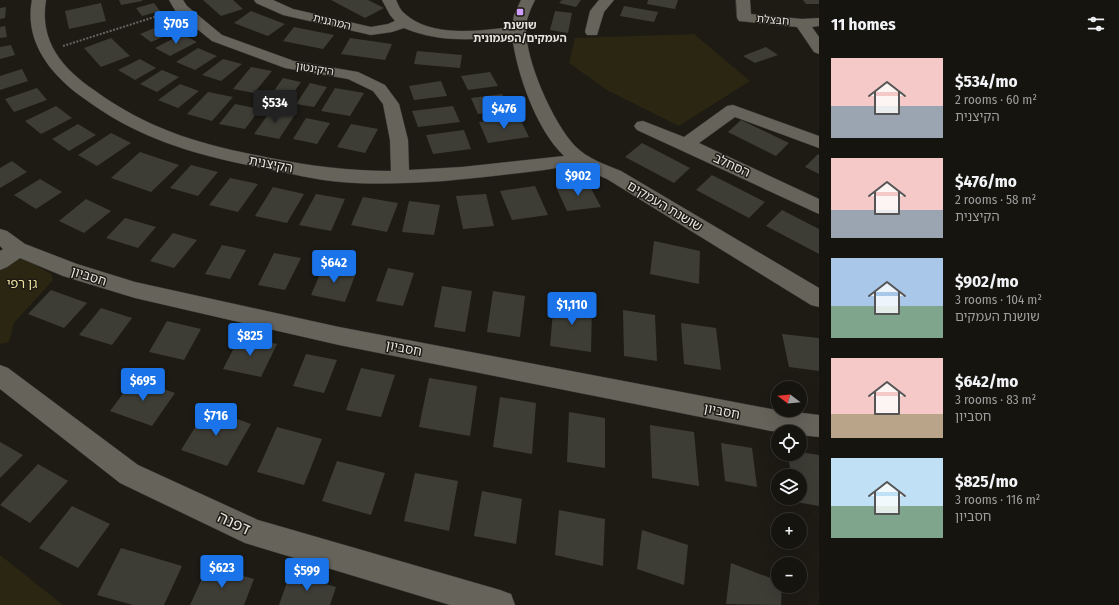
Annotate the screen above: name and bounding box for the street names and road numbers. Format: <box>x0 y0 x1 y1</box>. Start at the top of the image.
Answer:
street label: המרגנית <box>312 11 352 33</box>
street label: חבצלת <box>756 12 790 28</box>
street label: היקינטון <box>295 60 335 78</box>
street label: הסחלב <box>711 150 753 180</box>
street label: הקיצנית <box>248 152 294 176</box>
street label: שושנת העמקים <box>625 178 705 234</box>
street label: חסביון <box>69 263 109 289</box>
street label: חסביון <box>385 337 423 359</box>
street label: חסביון <box>703 400 741 422</box>
street label: דפנה <box>215 507 254 539</box>

